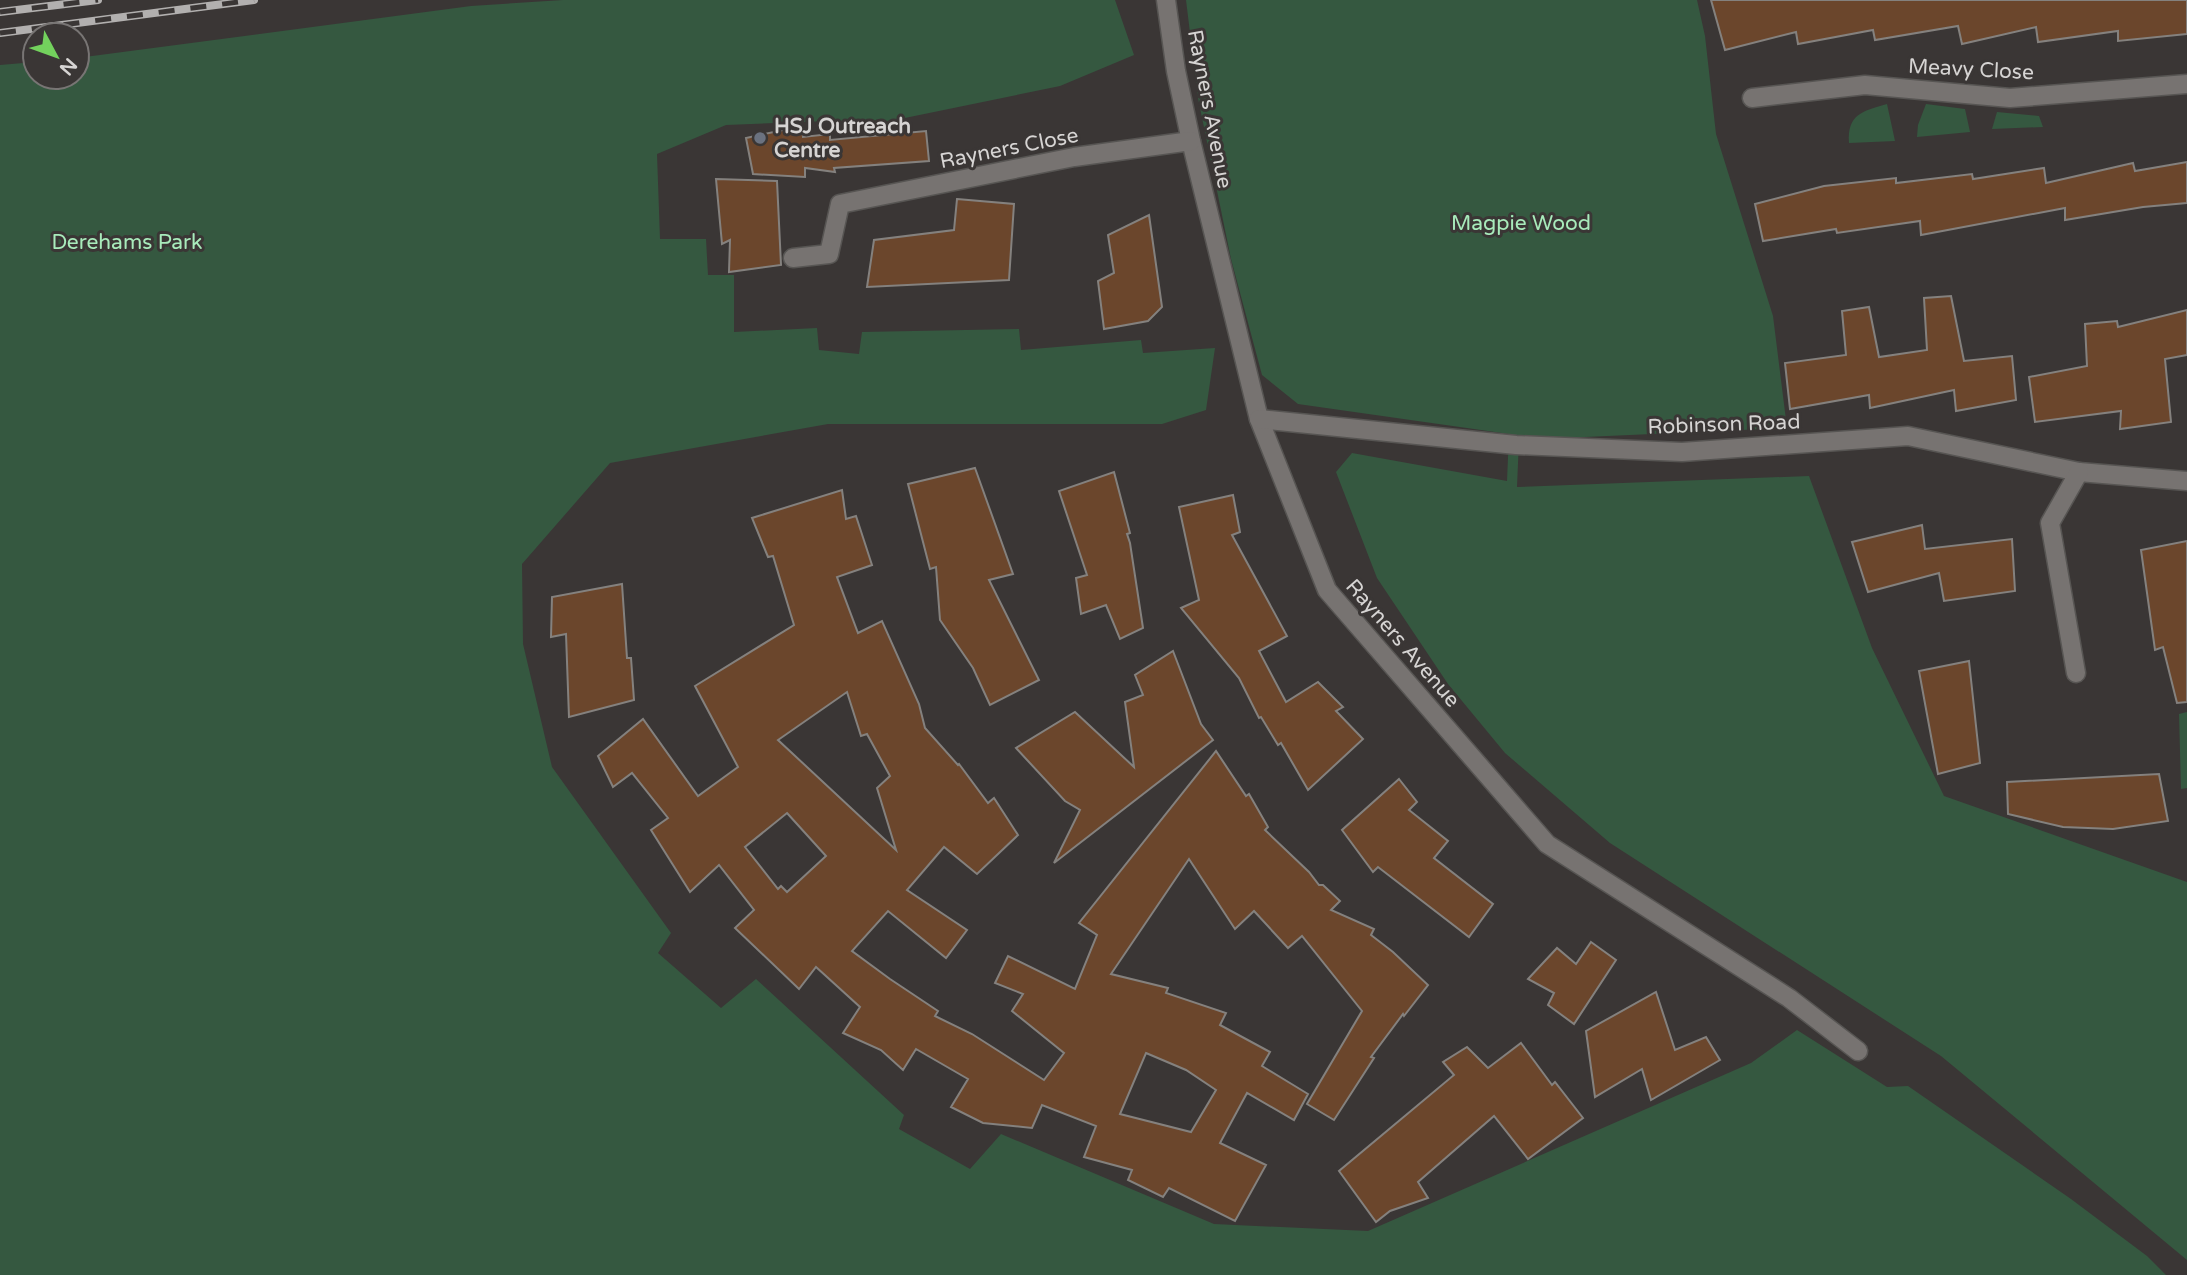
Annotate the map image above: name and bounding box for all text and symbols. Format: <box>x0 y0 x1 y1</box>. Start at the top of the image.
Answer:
north arrow <box>21 21 91 91</box>
street label: Rayners Avenue <box>1182 28 1237 191</box>
text: N <box>55 54 81 79</box>
street label: Meavy Close <box>1907 54 2035 85</box>
place label: HSJ Outreach Centre <box>774 114 911 163</box>
street label: Rayners Close <box>938 123 1081 174</box>
marker: HSJ Outreach Centre <box>752 130 768 146</box>
park label: Magpie Wood <box>1451 211 1591 236</box>
park label: Derehams Park <box>51 230 203 255</box>
street label: Robinson Road <box>1647 409 1801 440</box>
street label: Rayners Avenue <box>1340 574 1465 712</box>

